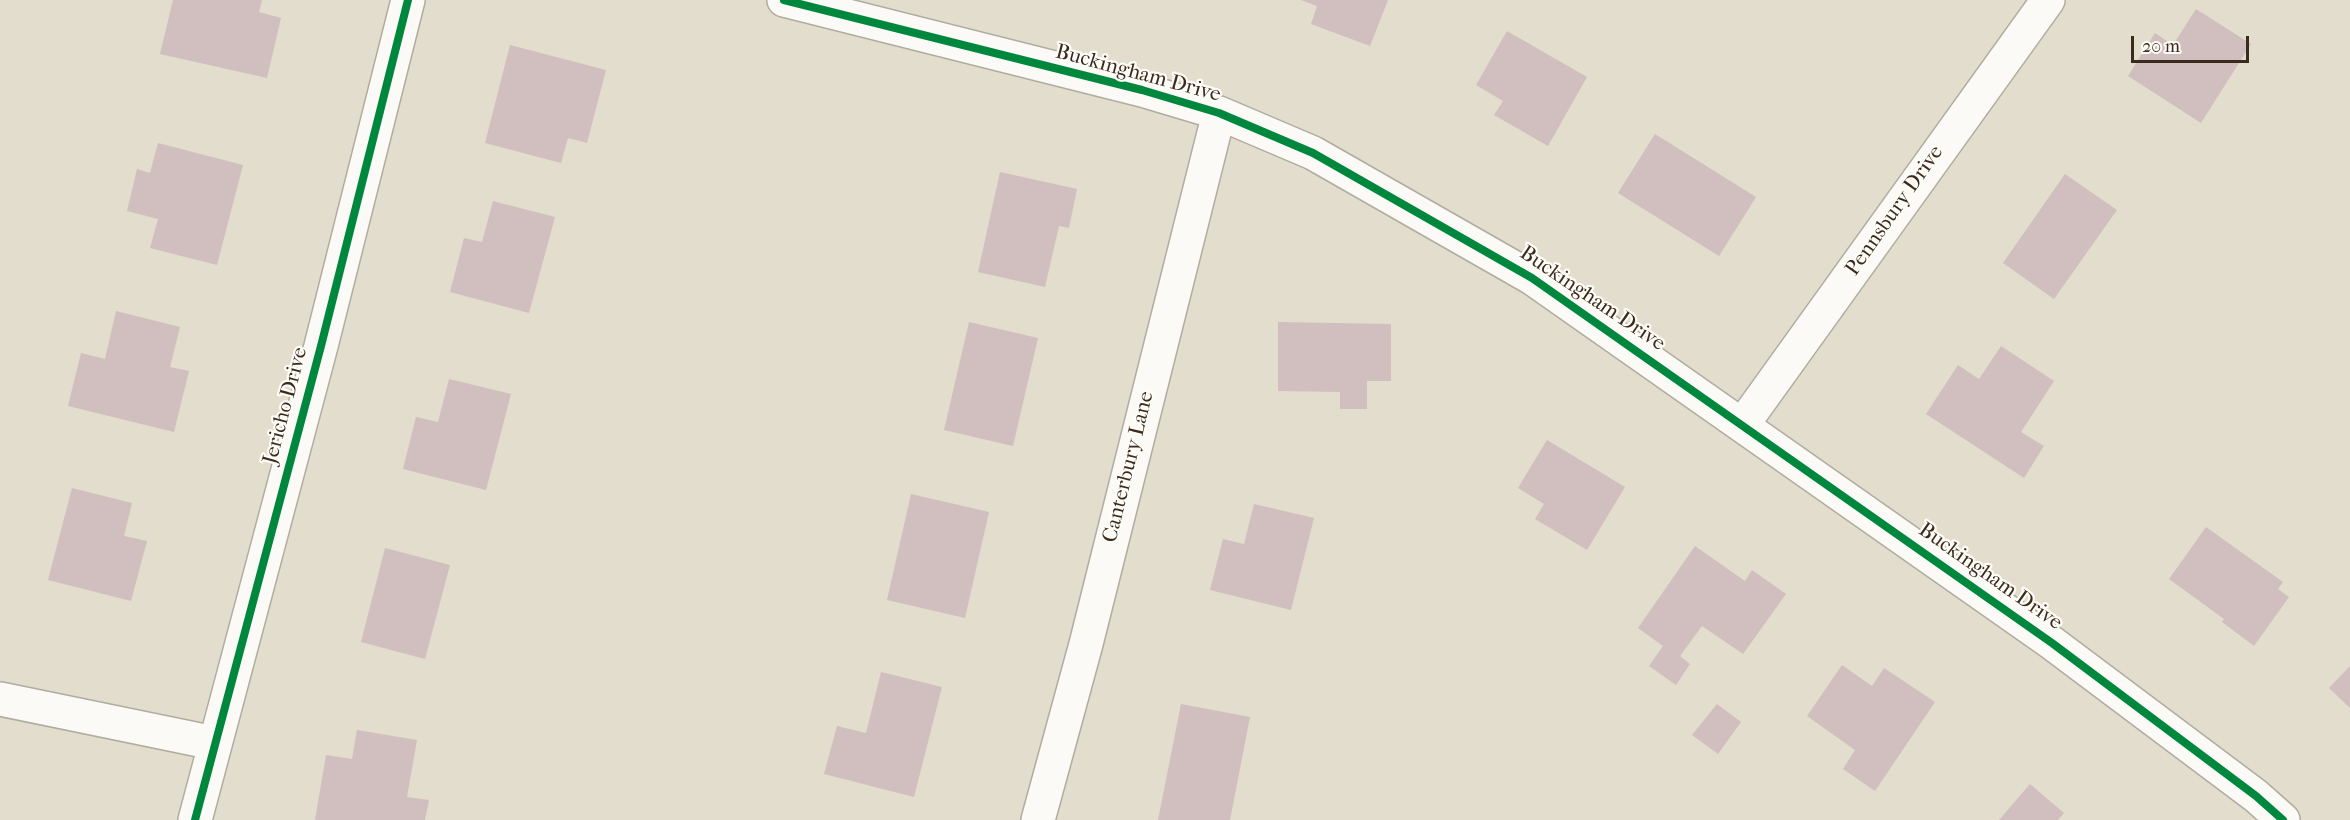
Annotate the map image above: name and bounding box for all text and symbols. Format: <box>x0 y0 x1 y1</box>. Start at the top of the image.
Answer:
scale bar <box>2134 24 2252 62</box>
text: 20 m <box>2142 36 2180 57</box>
street label: Buckingham Drive <box>1053 40 1223 108</box>
street label: Pennsbury Drive <box>1841 141 1949 281</box>
street label: Buckingham Drive <box>1515 241 1669 357</box>
street label: Jericho Drive <box>258 345 314 467</box>
street label: Canterbury Lane <box>1098 389 1160 545</box>
street label: Buckingham Drive <box>1913 518 2067 636</box>

